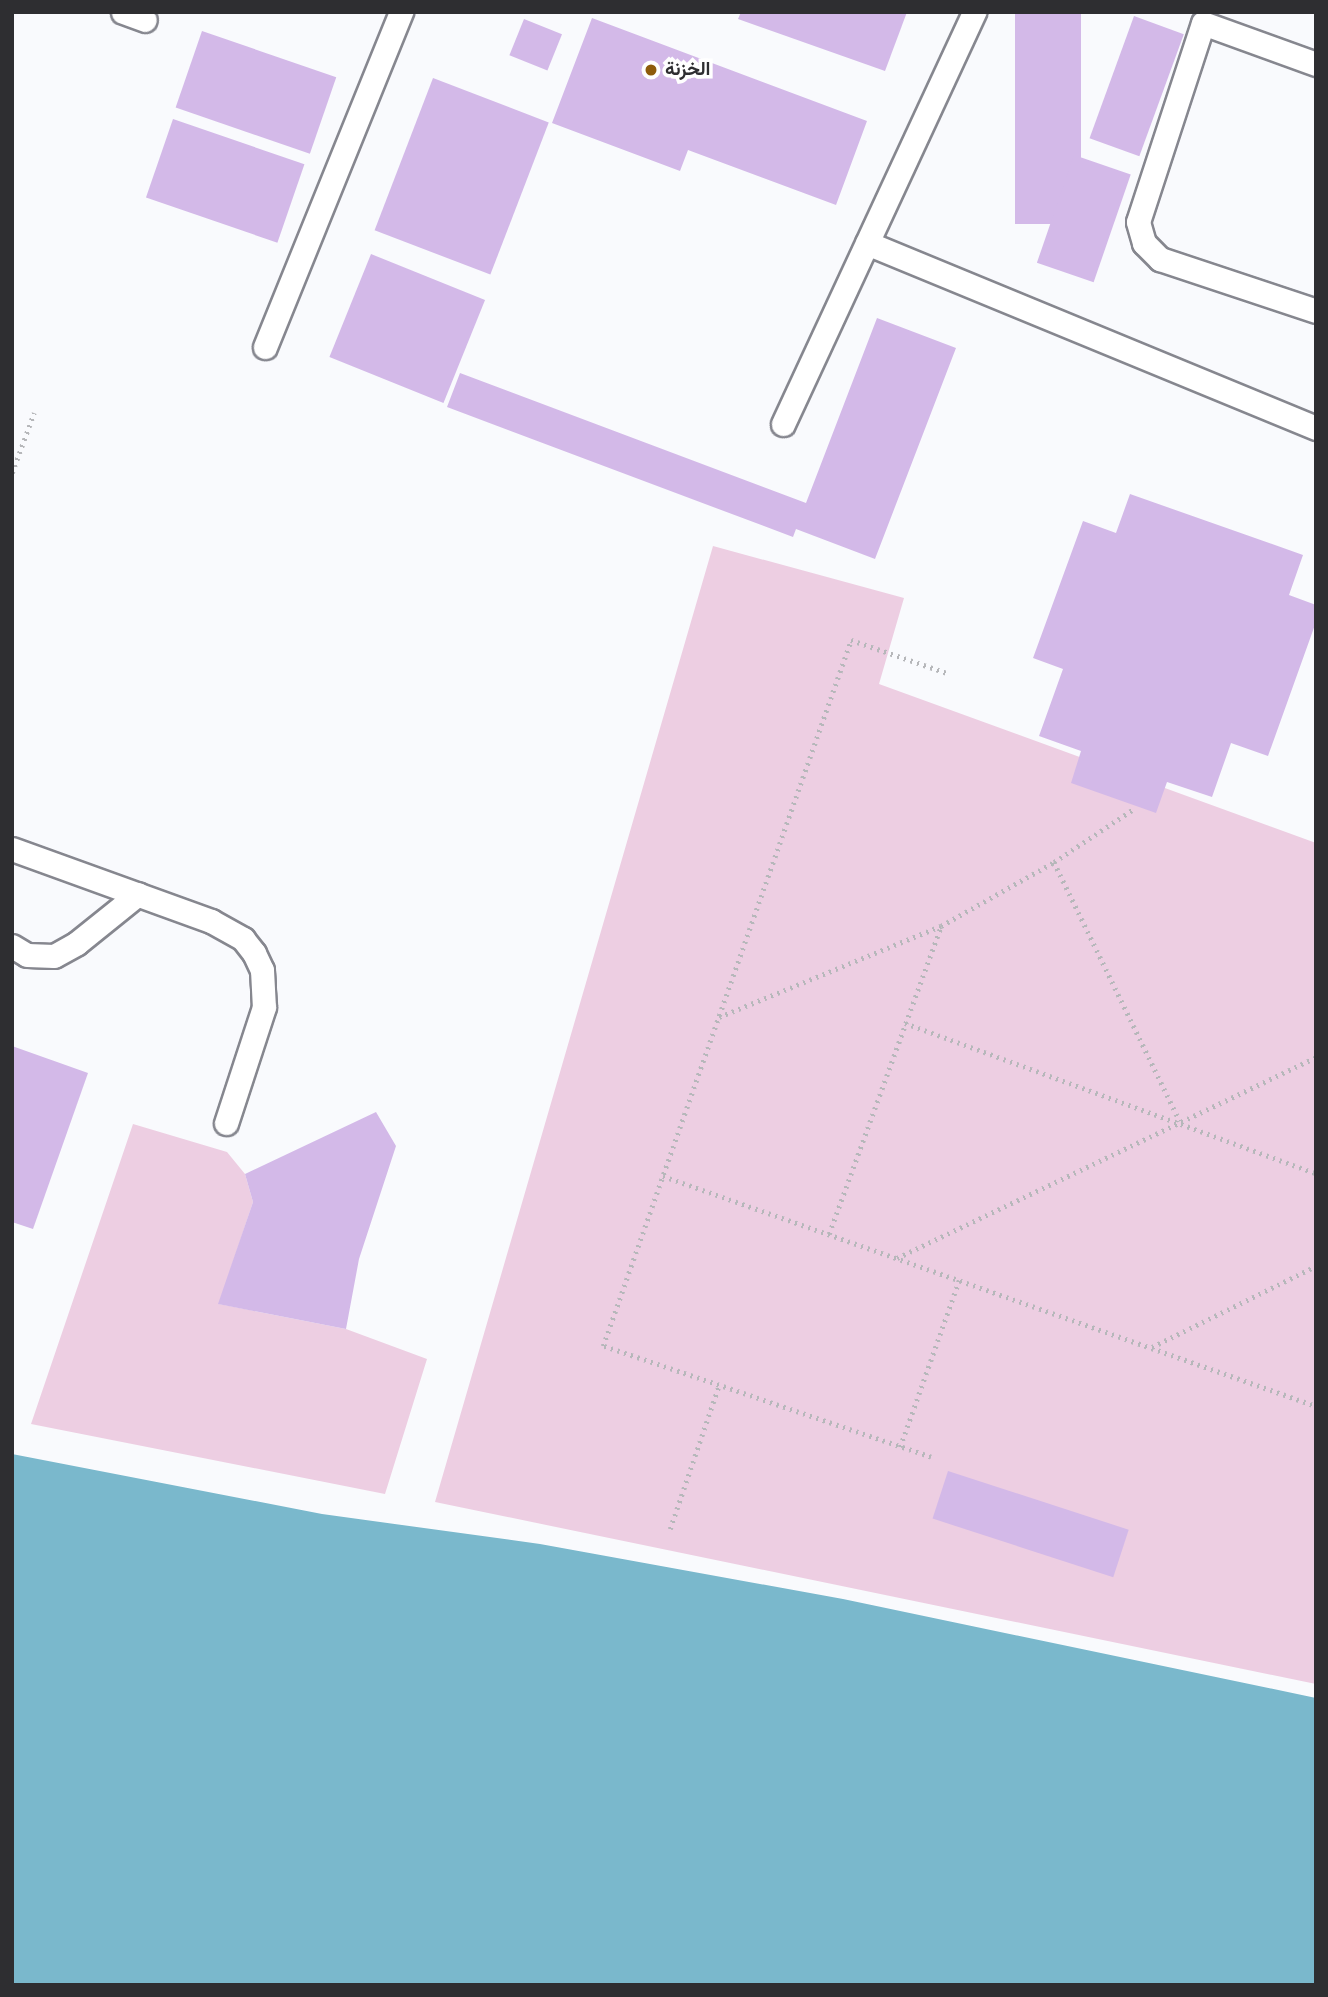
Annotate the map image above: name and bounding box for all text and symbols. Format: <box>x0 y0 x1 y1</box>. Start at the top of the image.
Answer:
place label: الخزنة <box>665 59 711 81</box>
marker: الخزنة <box>643 62 659 78</box>

